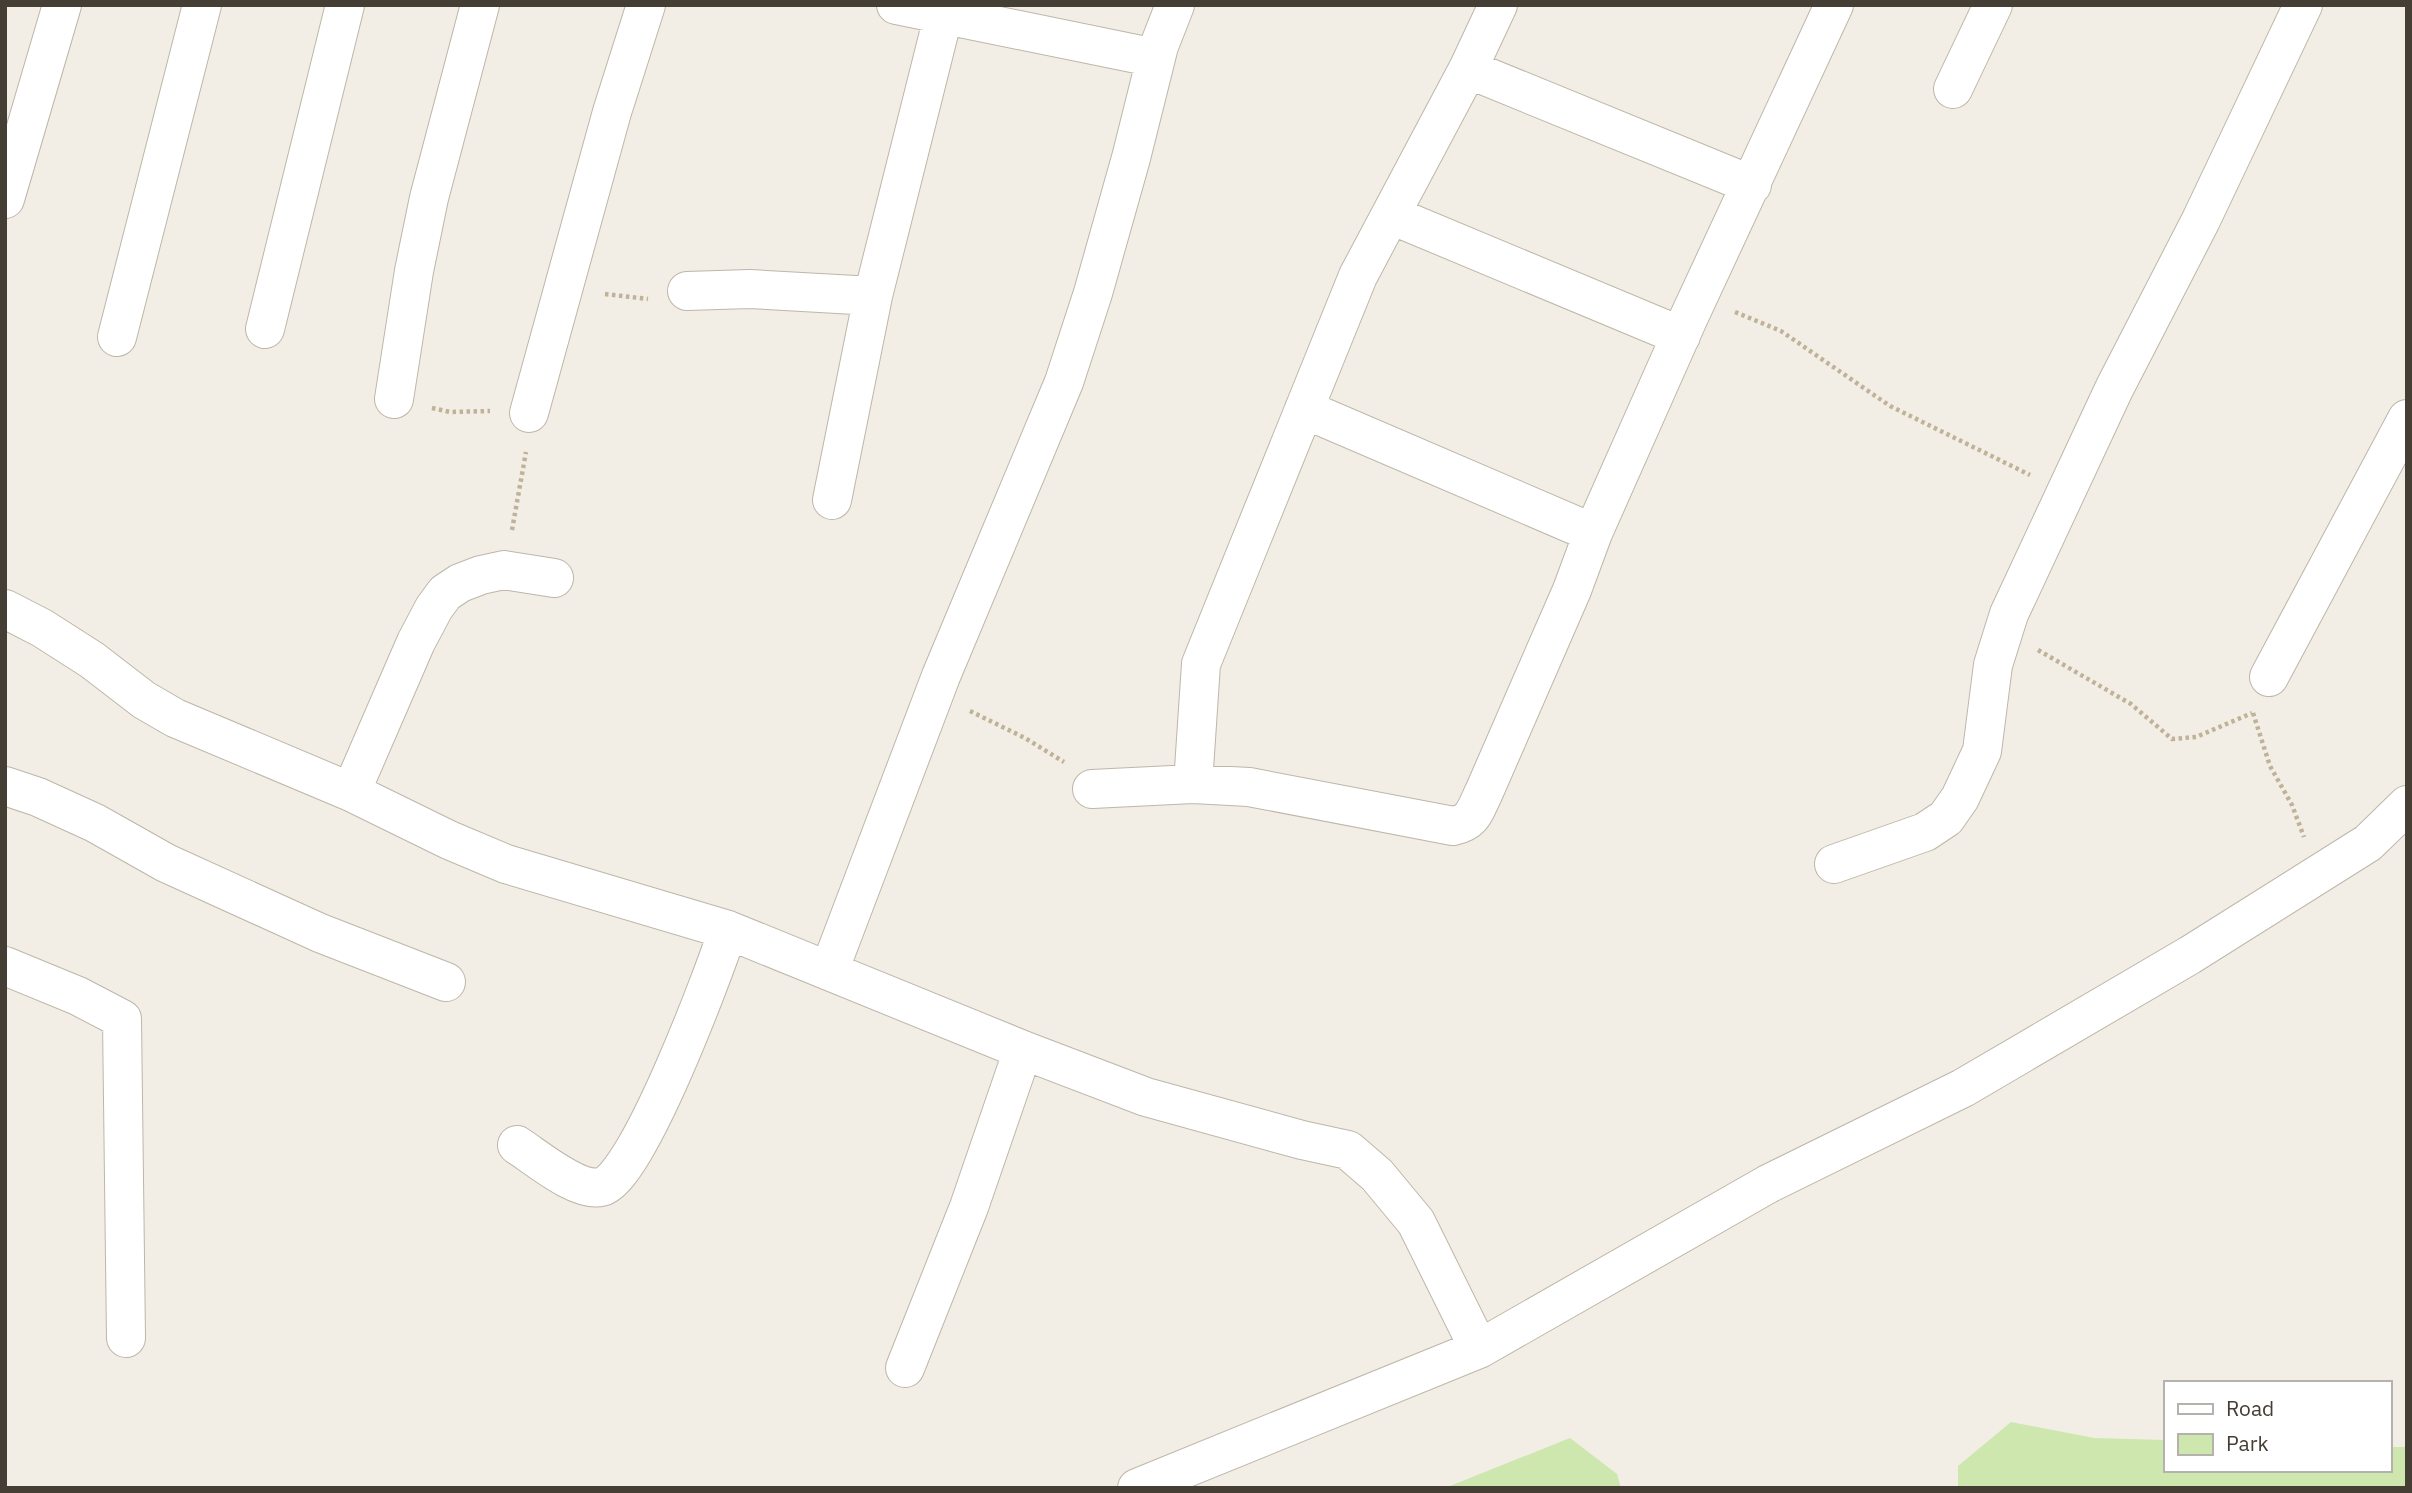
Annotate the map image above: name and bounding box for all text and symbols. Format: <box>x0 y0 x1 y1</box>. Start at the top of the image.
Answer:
legend <box>2164 1381 2391 1472</box>
text: Road <box>2226 1394 2274 1422</box>
text: Park <box>2226 1429 2269 1457</box>

